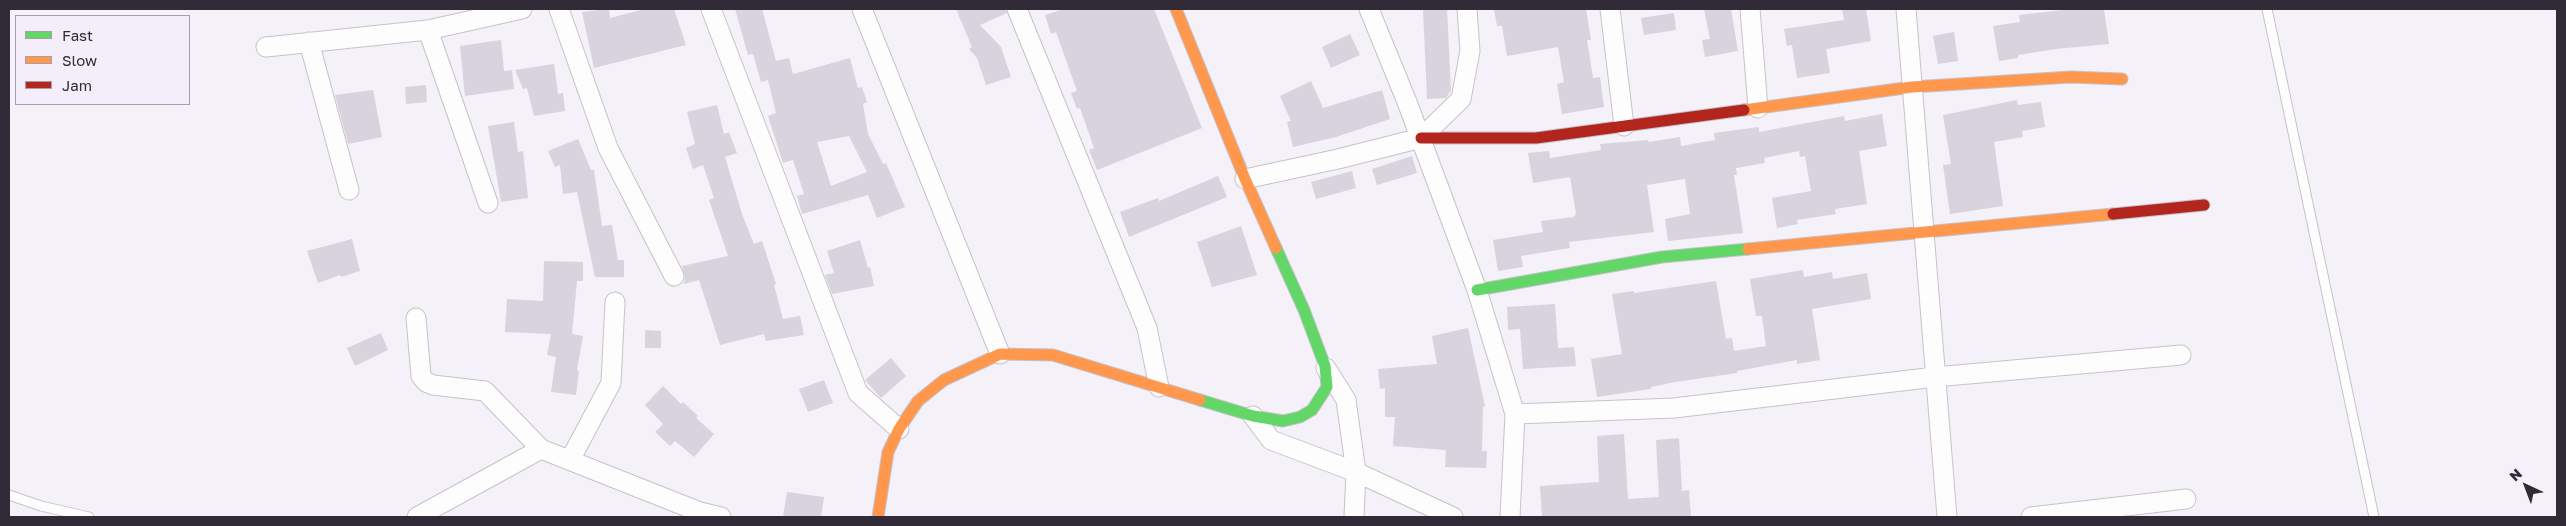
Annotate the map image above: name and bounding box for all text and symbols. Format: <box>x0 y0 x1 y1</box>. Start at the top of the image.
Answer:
legend <box>15 15 190 105</box>
text: Fast <box>62 26 93 44</box>
text: Slow <box>62 51 97 69</box>
text: Jam <box>62 76 92 94</box>
north arrow <box>2501 461 2551 511</box>
text: N <box>2506 465 2525 485</box>

